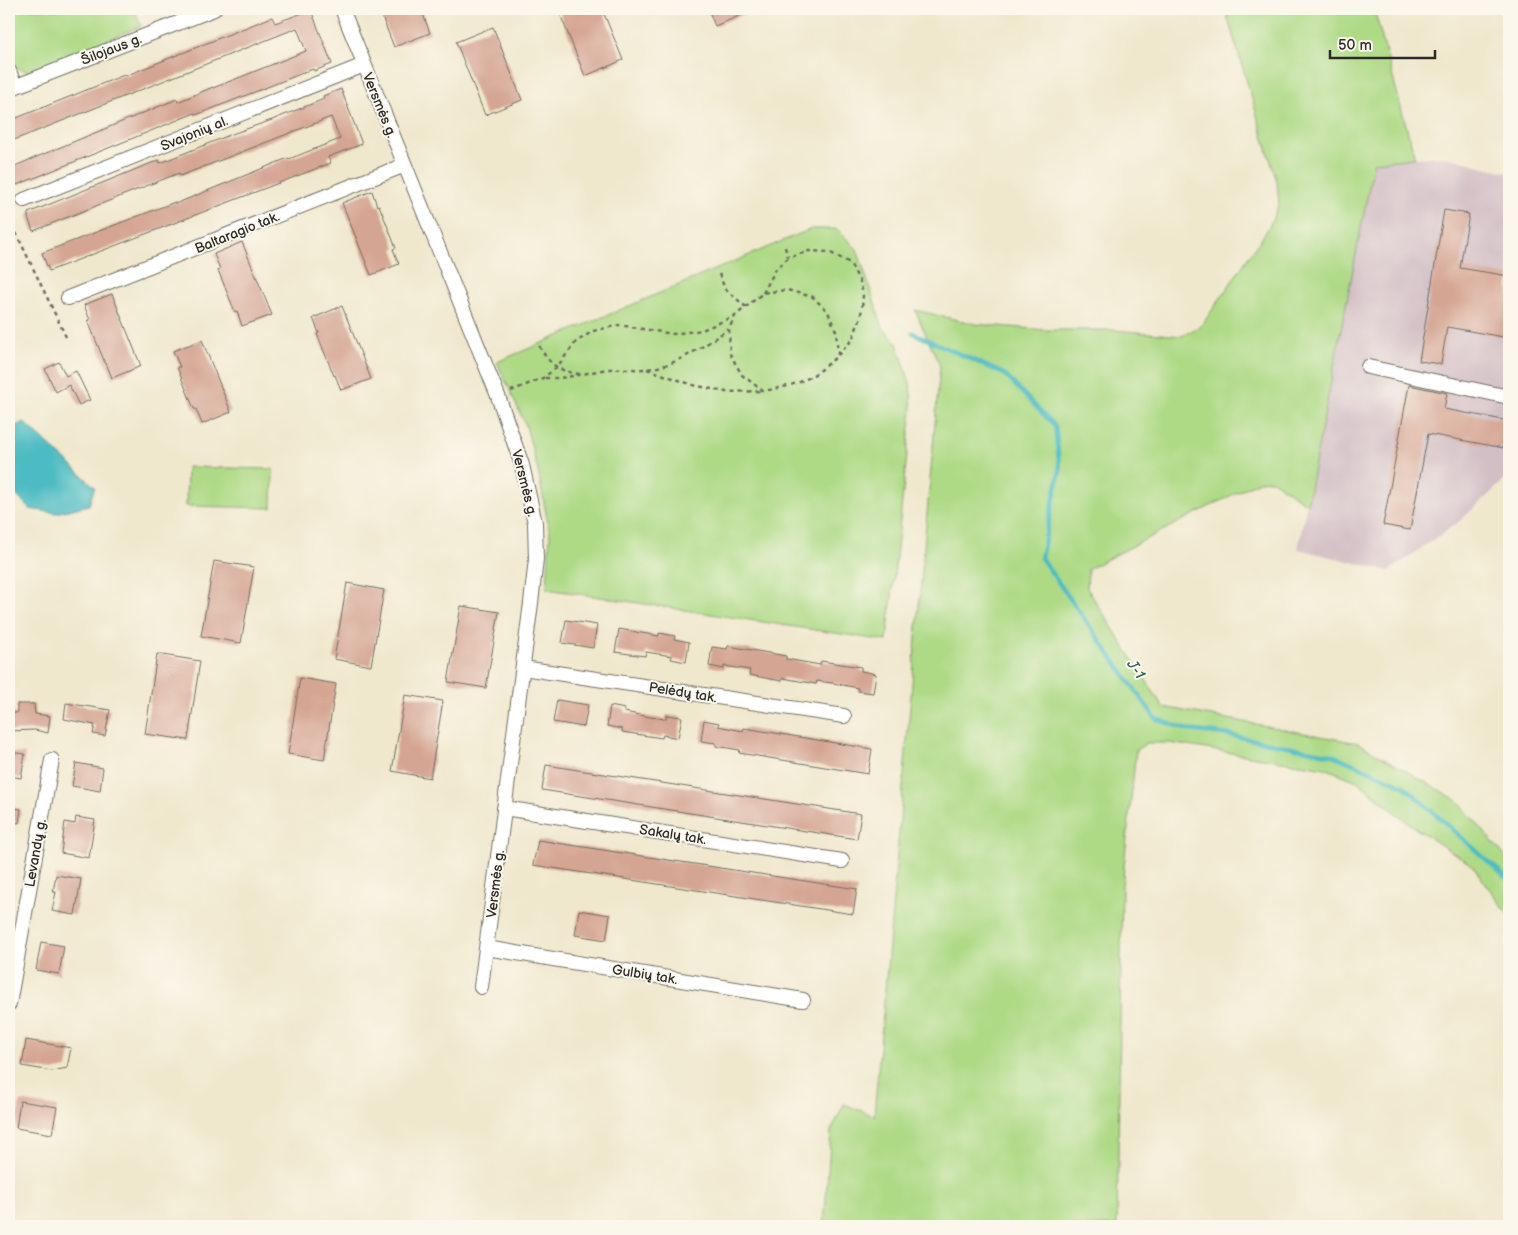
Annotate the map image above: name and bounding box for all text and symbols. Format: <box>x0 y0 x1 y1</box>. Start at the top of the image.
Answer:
scale bar <box>1330 28 1436 60</box>
street label: Šilojaus g. <box>78 29 144 69</box>
text: 50 m <box>1338 36 1372 55</box>
street label: Versmės g. <box>359 70 400 140</box>
street label: Svajonių al. <box>158 112 231 155</box>
street label: Baltaragio tak. <box>192 208 282 257</box>
street label: Versmės g. <box>508 448 541 519</box>
water label: J-1 <box>1122 655 1149 683</box>
street label: Pelėdų tak. <box>648 679 718 706</box>
street label: Levandų g. <box>21 817 50 889</box>
street label: Sakalų tak. <box>638 821 708 848</box>
street label: Versmės g. <box>483 849 508 919</box>
street label: Gulbių tak. <box>611 961 679 988</box>

